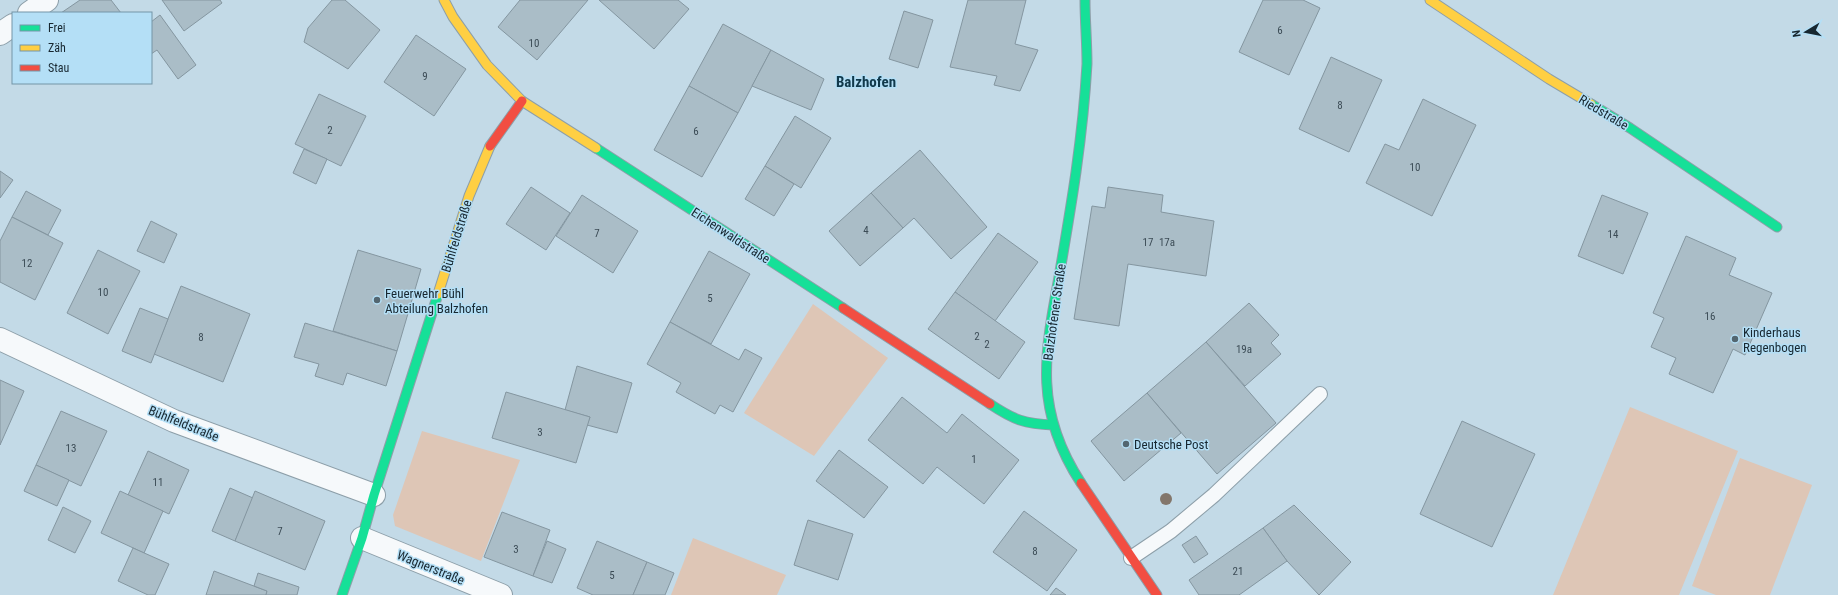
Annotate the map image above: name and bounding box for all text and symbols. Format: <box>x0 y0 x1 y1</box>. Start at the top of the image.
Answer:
legend <box>12 12 152 84</box>
north arrow <box>1786 12 1826 52</box>
text: Frei <box>48 21 66 35</box>
house number: 6 <box>1277 24 1283 37</box>
text: N <box>1790 29 1804 38</box>
house number: 10 <box>529 37 539 50</box>
text: Zäh <box>48 41 66 55</box>
text: Stau <box>48 61 70 75</box>
house number: 9 <box>422 70 428 83</box>
district label: Balzhofen <box>836 73 896 91</box>
street label: Riedstraße <box>1576 92 1631 133</box>
house number: 8 <box>1337 99 1343 112</box>
house number: 2 <box>327 124 333 137</box>
house number: 6 <box>693 125 699 138</box>
house number: 10 <box>1410 161 1420 174</box>
street label: Bühlfeldstraße <box>438 198 475 274</box>
street label: Eichenwaldstraße <box>689 204 773 266</box>
house number: 4 <box>863 224 869 237</box>
house number: 7 <box>594 227 600 240</box>
house number: 14 <box>1608 228 1619 241</box>
house number: 17 <box>1143 236 1153 249</box>
house number: 17a <box>1159 236 1175 249</box>
house number: 12 <box>22 257 32 270</box>
street label: Balzhofener Straße <box>1040 263 1069 361</box>
house number: 10 <box>98 286 108 299</box>
place label: Feuerwehr Bühl Abteilung Balzhofen <box>385 286 488 316</box>
house number: 5 <box>707 292 713 305</box>
marker: Feuerwehr Bühl Abteilung Balzhofen <box>372 295 382 305</box>
house number: 16 <box>1705 310 1715 323</box>
place label: Kinderhaus Regenbogen <box>1743 325 1807 355</box>
house number: 2 <box>974 330 980 343</box>
house number: 8 <box>198 331 204 344</box>
marker: Kinderhaus Regenbogen <box>1730 334 1740 344</box>
house number: 2 <box>984 338 990 351</box>
house number: 19a <box>1236 343 1252 356</box>
street label: Bühlfeldstraße <box>146 403 221 444</box>
house number: 3 <box>537 426 543 439</box>
place label: Deutsche Post <box>1134 437 1209 452</box>
marker: Deutsche Post <box>1121 439 1131 449</box>
house number: 13 <box>66 442 76 455</box>
house number: 1 <box>971 453 977 466</box>
house number: 11 <box>153 476 163 489</box>
house number: 7 <box>277 525 283 538</box>
house number: 3 <box>513 543 519 556</box>
house number: 8 <box>1032 545 1038 558</box>
street label: Wagnerstraße <box>395 547 467 588</box>
house number: 21 <box>1233 565 1243 578</box>
house number: 5 <box>609 569 615 582</box>

